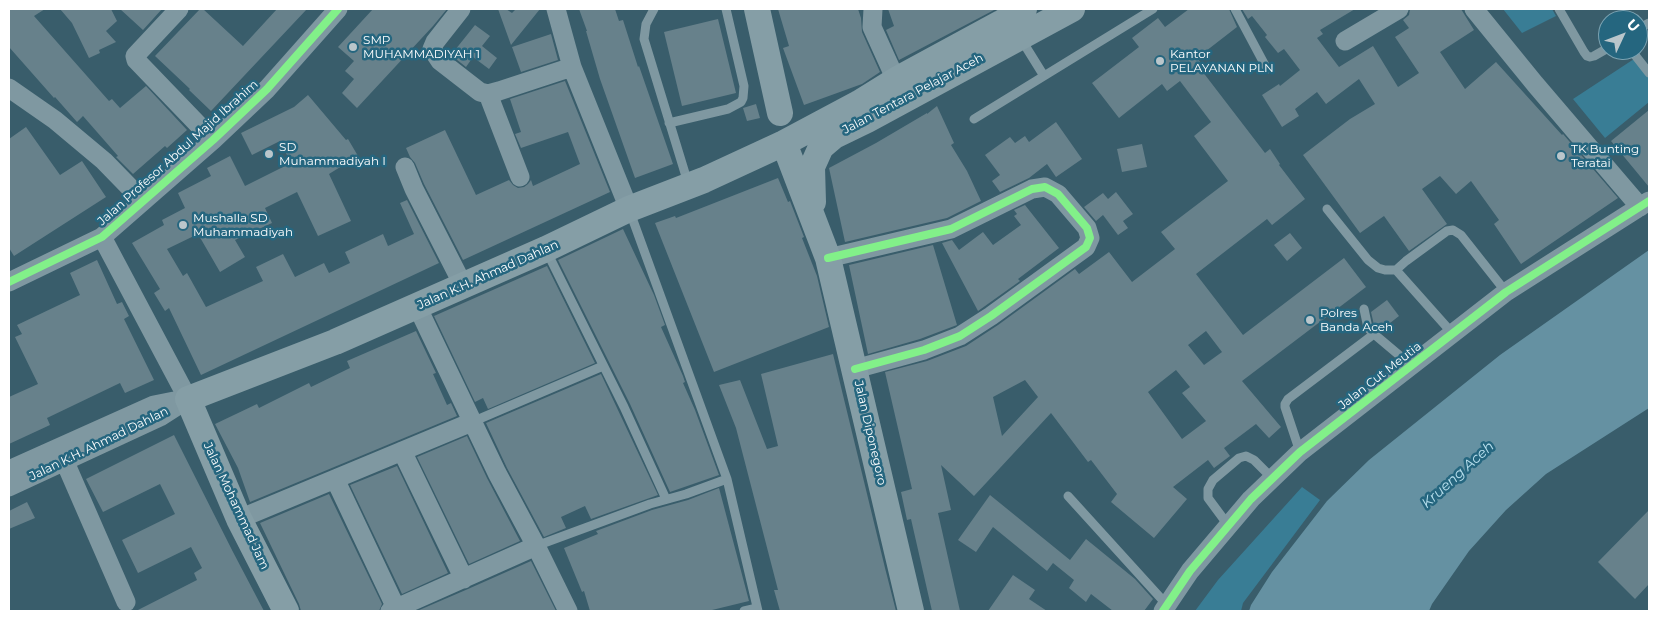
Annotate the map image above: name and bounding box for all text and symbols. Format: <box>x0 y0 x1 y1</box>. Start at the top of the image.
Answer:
north arrow <box>1598 10 1648 60</box>
text: U <box>1623 15 1644 36</box>
place label: SMP MUHAMMADIYAH 1 <box>363 33 480 61</box>
marker: SMP MUHAMMADIYAH 1 <box>347 41 359 53</box>
place label: Kantor PELAYANAN PLN <box>1170 47 1274 75</box>
street label: Jalan Tentara Pelajar Aceh <box>840 51 986 137</box>
marker: Kantor PELAYANAN PLN <box>1154 55 1166 67</box>
street label: Jalan Profesor Abdul Majid Ibrahim <box>95 77 261 229</box>
place label: SD Muhammadiyah I <box>279 140 386 168</box>
place label: TK Bunting Teratai <box>1571 142 1639 170</box>
marker: SD Muhammadiyah I <box>263 148 275 160</box>
marker: TK Bunting Teratai <box>1555 150 1567 162</box>
place label: Mushalla SD Muhammadiyah <box>193 211 293 239</box>
marker: Mushalla SD Muhammadiyah <box>177 219 189 231</box>
street label: Jalan K.H. Ahmad Dahlan <box>415 237 561 313</box>
place label: Polres Banda Aceh <box>1320 306 1393 334</box>
marker: Polres Banda Aceh <box>1304 314 1316 326</box>
street label: Jalan Cut Meutia <box>1336 339 1424 413</box>
street label: Jalan Diponegoro <box>851 379 889 487</box>
street label: Jalan K.H. Ahmad Dahlan <box>27 404 171 484</box>
water label: Krueng Aceh <box>1418 438 1498 512</box>
street label: Jalan Mohammad Jam <box>200 440 272 572</box>

